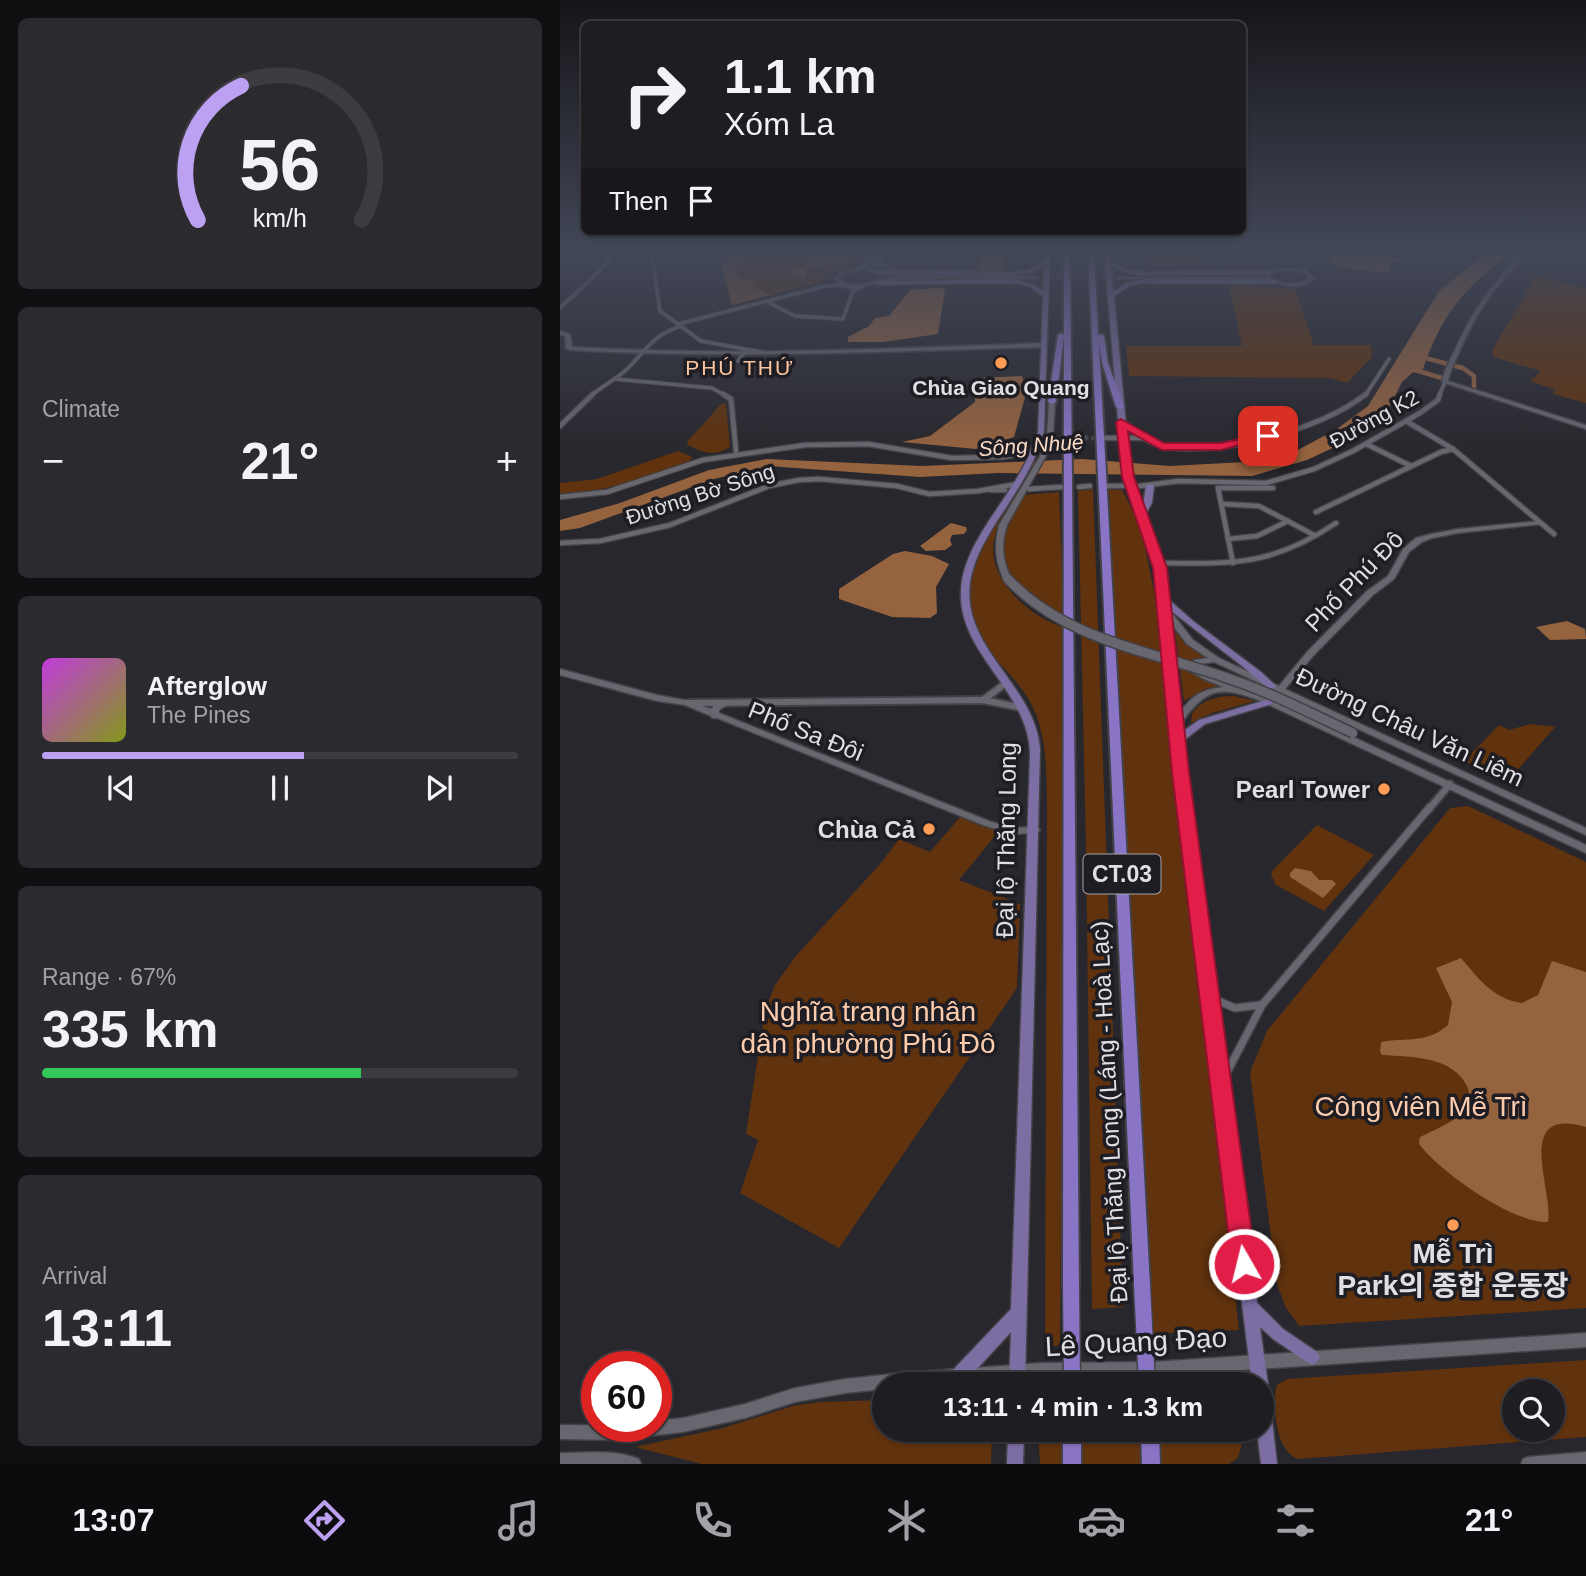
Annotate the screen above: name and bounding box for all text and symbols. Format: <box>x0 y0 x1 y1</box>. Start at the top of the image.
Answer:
icon: right <box>609 49 700 140</box>
text: 1.1 km <box>724 49 877 103</box>
text: Xóm La <box>724 106 834 142</box>
text: 56 <box>240 124 320 205</box>
icon: arrive <box>682 182 720 220</box>
text: Then <box>609 186 668 216</box>
text: km/h <box>253 203 307 231</box>
marker: Chùa Giao Quang <box>993 355 1009 371</box>
district label: PHÚ THỨ <box>685 356 795 379</box>
place label: Chùa Giao Quang <box>912 376 1090 399</box>
street label: Đường K2 <box>1326 385 1422 453</box>
text: Climate <box>42 396 120 422</box>
pin <box>1238 406 1298 466</box>
icon: arrive <box>1249 417 1287 455</box>
water label: Sông Nhuệ <box>978 430 1084 460</box>
text: 21° <box>241 432 319 490</box>
text: − <box>42 440 64 482</box>
text: + <box>496 440 518 482</box>
street label: Đường Bờ Sông <box>623 459 777 529</box>
street label: Phố Phú Đô <box>1299 525 1409 637</box>
street label: Đường Châu Văn Liêm <box>1292 662 1528 792</box>
text: Afterglow <box>147 671 267 701</box>
street label: Phố Sa Đôi <box>745 696 867 766</box>
text: The Pines <box>147 702 251 728</box>
street label: Đại lộ Thăng Long <box>991 742 1021 938</box>
icon: previous <box>102 769 140 807</box>
icon: pause <box>261 769 299 807</box>
icon: next <box>420 769 458 807</box>
place label: Pearl Tower <box>1236 776 1370 803</box>
marker: Pearl Tower <box>1376 781 1392 797</box>
place label: Chùa Cả <box>818 816 916 843</box>
marker: Chùa Cả <box>921 821 937 837</box>
road number: CT.03 <box>1084 854 1160 894</box>
street label: Đại lộ Thăng Long (Láng - Hoà Lạc) <box>1086 920 1132 1304</box>
text: Range · 67% <box>42 964 176 990</box>
park label: Nghĩa trang nhân dân phường Phú Đô <box>740 996 996 1059</box>
text: 335 km <box>42 1000 218 1058</box>
park label: Công viên Mễ Trì <box>1314 1091 1528 1122</box>
marker: Mễ Trì Park의 종합 운동장 <box>1445 1217 1461 1233</box>
position arrow <box>1207 1227 1281 1301</box>
place label: Mễ Trì Park의 종합 운동장 <box>1338 1238 1568 1301</box>
text: Arrival <box>42 1263 107 1289</box>
text: 13:11 <box>42 1299 172 1357</box>
street label: Lê Quang Đạo <box>1044 1322 1228 1362</box>
speed limit sign: 60 <box>581 1351 672 1442</box>
map controls <box>1502 1379 1565 1442</box>
button: search <box>1502 1379 1565 1442</box>
text: 13:11 · 4 min · 1.3 km <box>943 1392 1203 1422</box>
icon: directions <box>300 1496 349 1545</box>
icon: music <box>494 1496 543 1545</box>
icon: phone <box>688 1496 737 1545</box>
icon: climate <box>882 1496 931 1545</box>
icon: car <box>1077 1496 1126 1545</box>
icon: filters <box>1271 1496 1320 1545</box>
text: 13:07 <box>73 1502 154 1538</box>
text: 21° <box>1465 1502 1513 1538</box>

